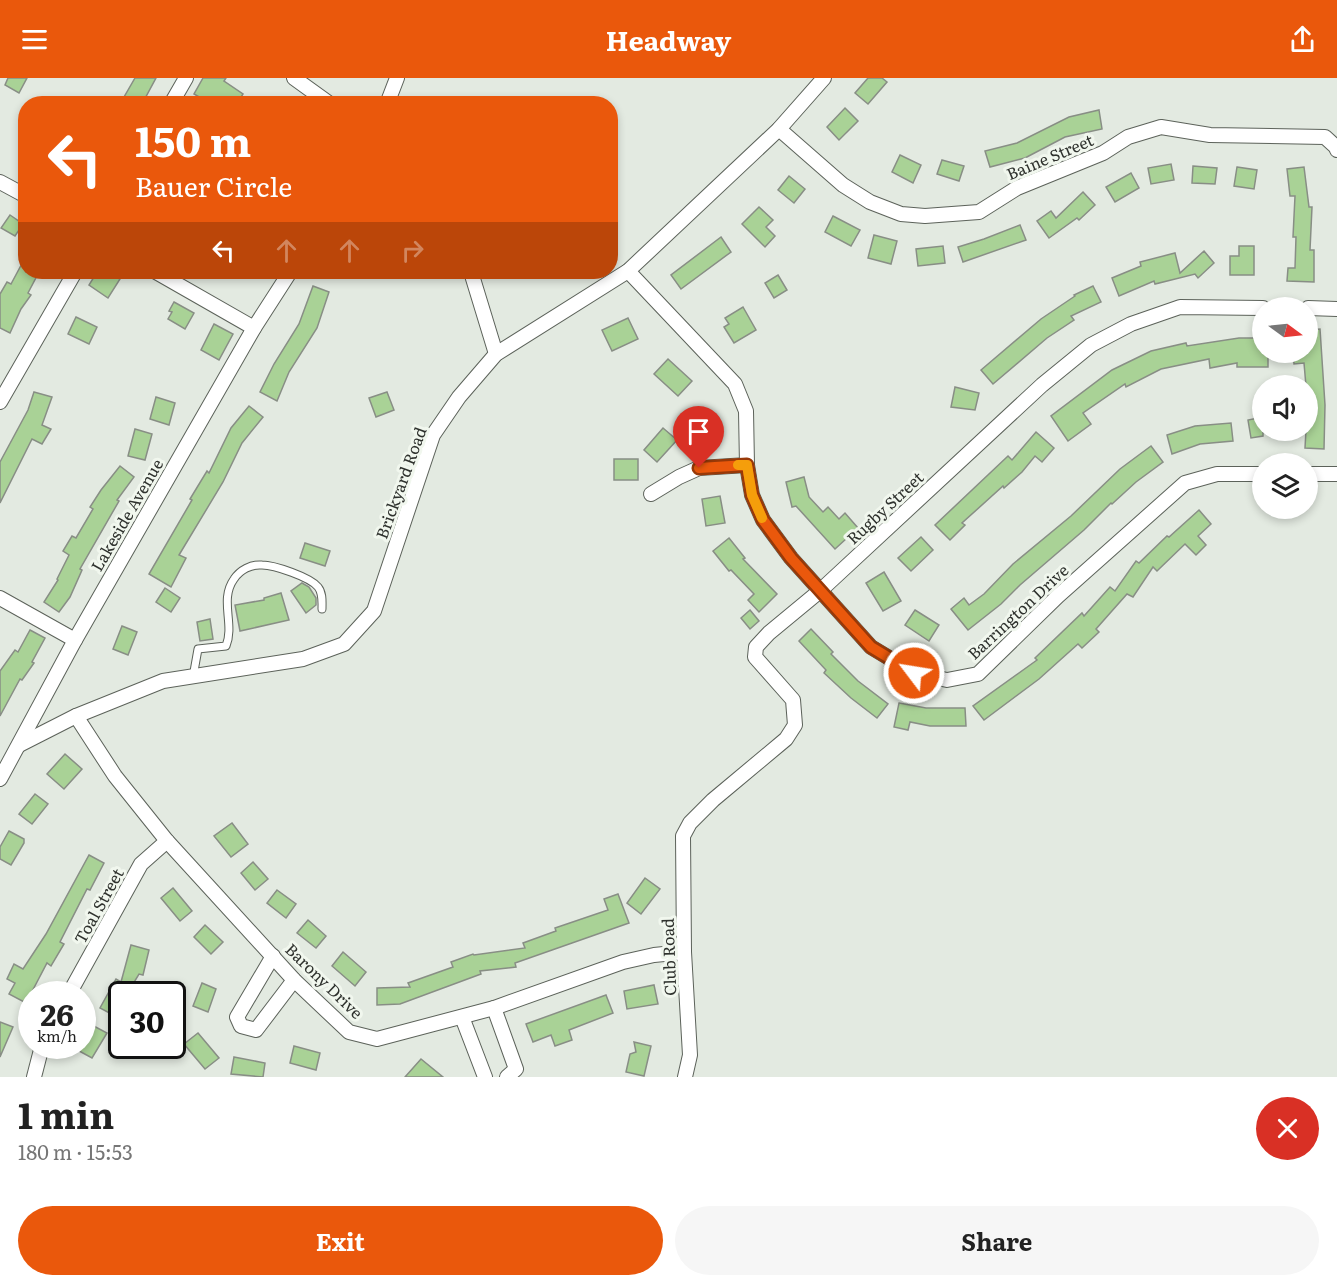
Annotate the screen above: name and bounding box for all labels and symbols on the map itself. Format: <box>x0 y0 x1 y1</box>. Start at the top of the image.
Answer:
street label: Baine Street <box>1002 127 1097 185</box>
north arrow <box>1252 297 1318 363</box>
pin <box>673 406 724 468</box>
street label: Brickyard Road <box>369 423 432 542</box>
street label: Lakeside Avenue <box>84 454 168 575</box>
street label: Rugby Street <box>841 465 928 549</box>
street label: Barrington Drive <box>961 558 1073 665</box>
position arrow <box>882 641 946 705</box>
street label: Toal Street <box>68 863 129 948</box>
street label: Club Road <box>655 918 681 996</box>
street label: Barony Drive <box>280 937 369 1024</box>
speed limit sign: 30 <box>108 981 186 1059</box>

